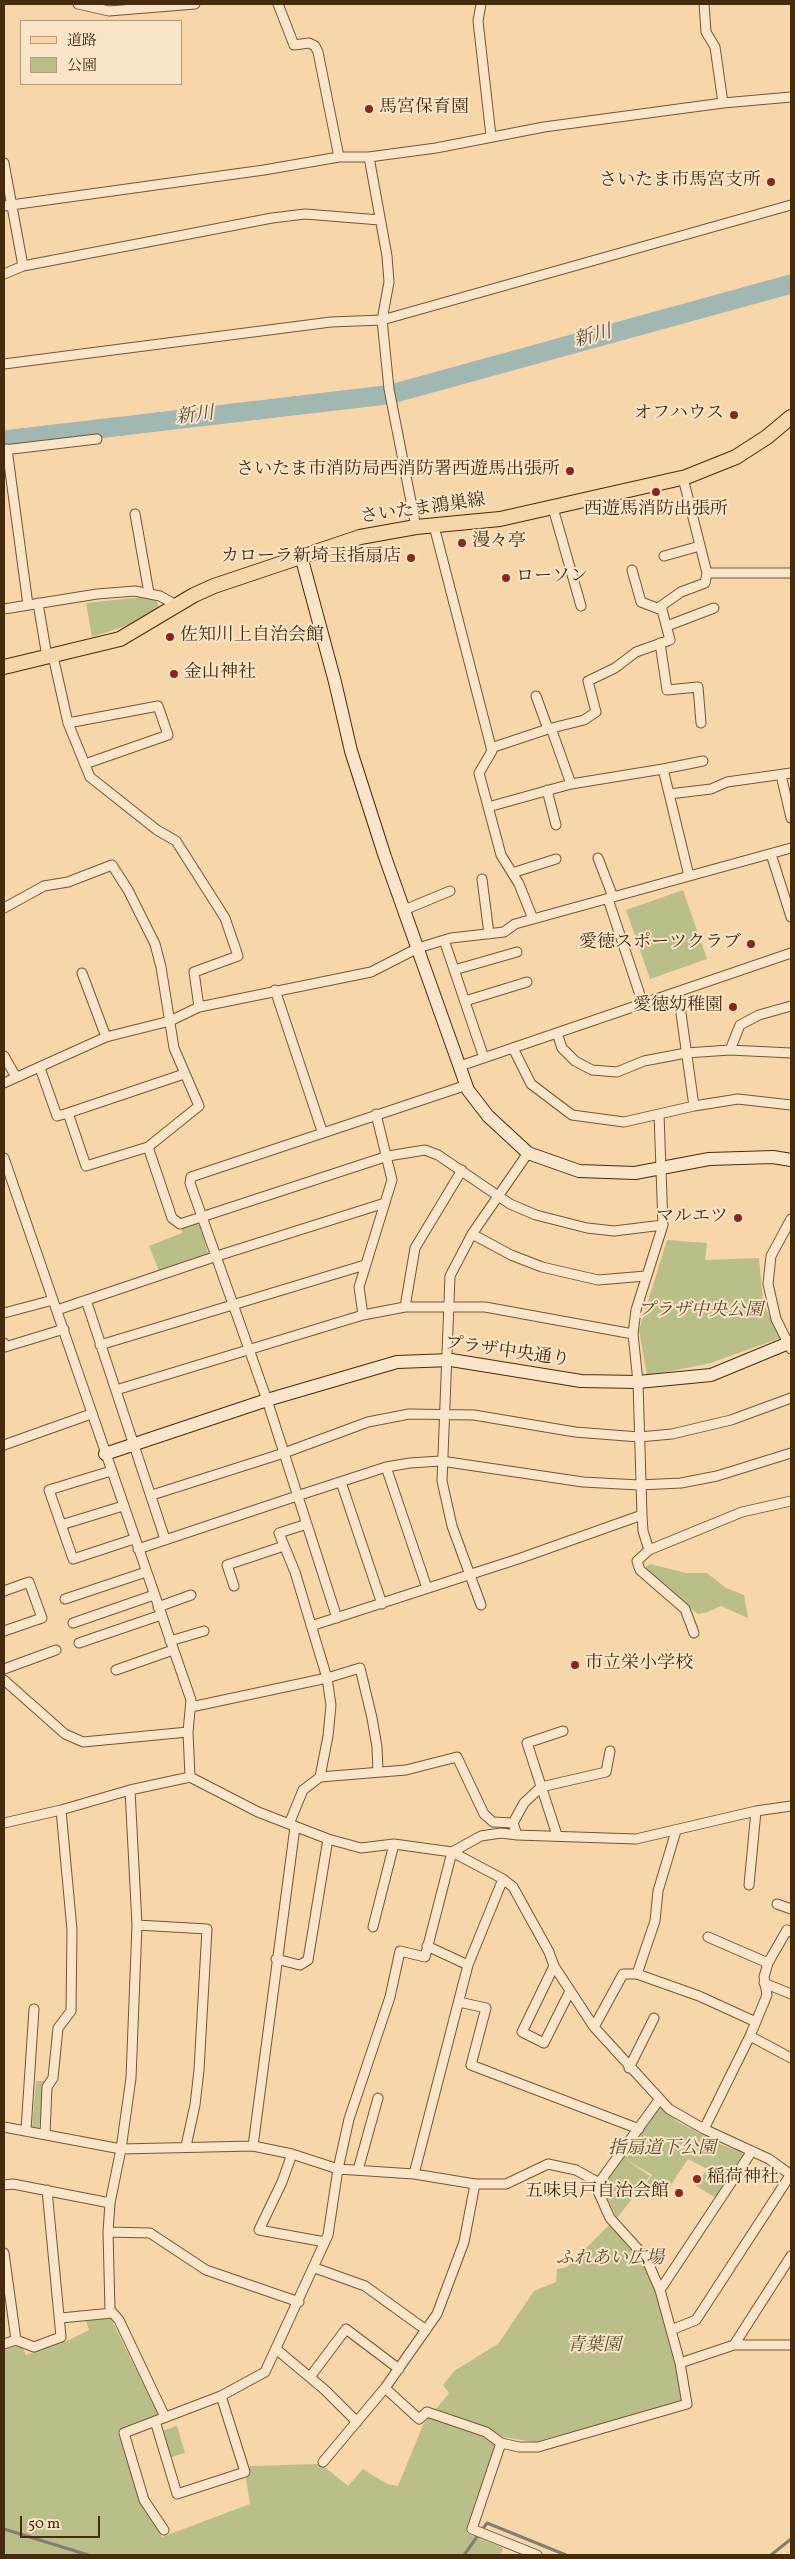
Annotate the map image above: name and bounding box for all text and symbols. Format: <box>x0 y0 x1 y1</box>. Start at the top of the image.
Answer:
legend <box>20 20 182 85</box>
text: 道路 <box>67 31 97 52</box>
text: 公園 <box>67 56 97 77</box>
place label: 馬宮保育園 <box>379 98 469 120</box>
marker: 馬宮保育園 <box>363 103 375 115</box>
place label: さいたま市馬宮支所 <box>599 171 761 193</box>
marker: さいたま市馬宮支所 <box>765 176 777 188</box>
water label: 新川 <box>572 322 614 354</box>
water label: 新川 <box>175 403 215 431</box>
place label: オフハウス <box>634 404 724 426</box>
marker: オフハウス <box>728 409 740 421</box>
place label: さいたま市消防局西消防署西遊馬出張所 <box>236 460 560 482</box>
marker: さいたま市消防局西消防署西遊馬出張所 <box>564 465 576 477</box>
marker: 西遊馬消防出張所 <box>650 486 662 498</box>
street label: さいたま鴻巣線 <box>359 491 487 529</box>
place label: 西遊馬消防出張所 <box>584 500 728 522</box>
place label: 漫々亭 <box>472 532 526 554</box>
marker: 漫々亭 <box>456 537 468 549</box>
place label: カローラ新埼玉指扇店 <box>221 547 401 569</box>
marker: カローラ新埼玉指扇店 <box>405 552 417 564</box>
place label: ローソン <box>516 567 588 589</box>
marker: ローソン <box>500 572 512 584</box>
place label: 佐知川上自治会館 <box>180 626 324 648</box>
marker: 佐知川上自治会館 <box>164 631 176 643</box>
place label: 金山神社 <box>184 663 256 685</box>
marker: 金山神社 <box>168 668 180 680</box>
place label: 愛徳スポーツクラブ <box>579 933 741 955</box>
marker: 愛徳スポーツクラブ <box>745 938 757 950</box>
place label: 愛徳幼稚園 <box>633 996 723 1018</box>
marker: 愛徳幼稚園 <box>727 1001 739 1013</box>
place label: マルエツ <box>656 1207 728 1229</box>
marker: マルエツ <box>732 1212 744 1224</box>
park label: プラザ中央公園 <box>637 1301 763 1323</box>
street label: プラザ中央通り <box>443 1334 571 1372</box>
place label: 市立栄小学校 <box>585 1654 693 1676</box>
marker: 市立栄小学校 <box>569 1659 581 1671</box>
park label: 指扇道下公園 <box>608 2139 716 2161</box>
place label: 稲荷神社 <box>707 2168 779 2190</box>
marker: 稲荷神社 <box>691 2173 703 2185</box>
place label: 五味貝戸自治会館 <box>525 2182 669 2204</box>
marker: 五味貝戸自治会館 <box>673 2187 685 2199</box>
park label: ふれあい広場 <box>556 2249 664 2271</box>
park label: 青葉園 <box>567 2336 621 2358</box>
scale bar <box>22 2506 102 2538</box>
text: 50 m <box>28 2514 60 2535</box>

